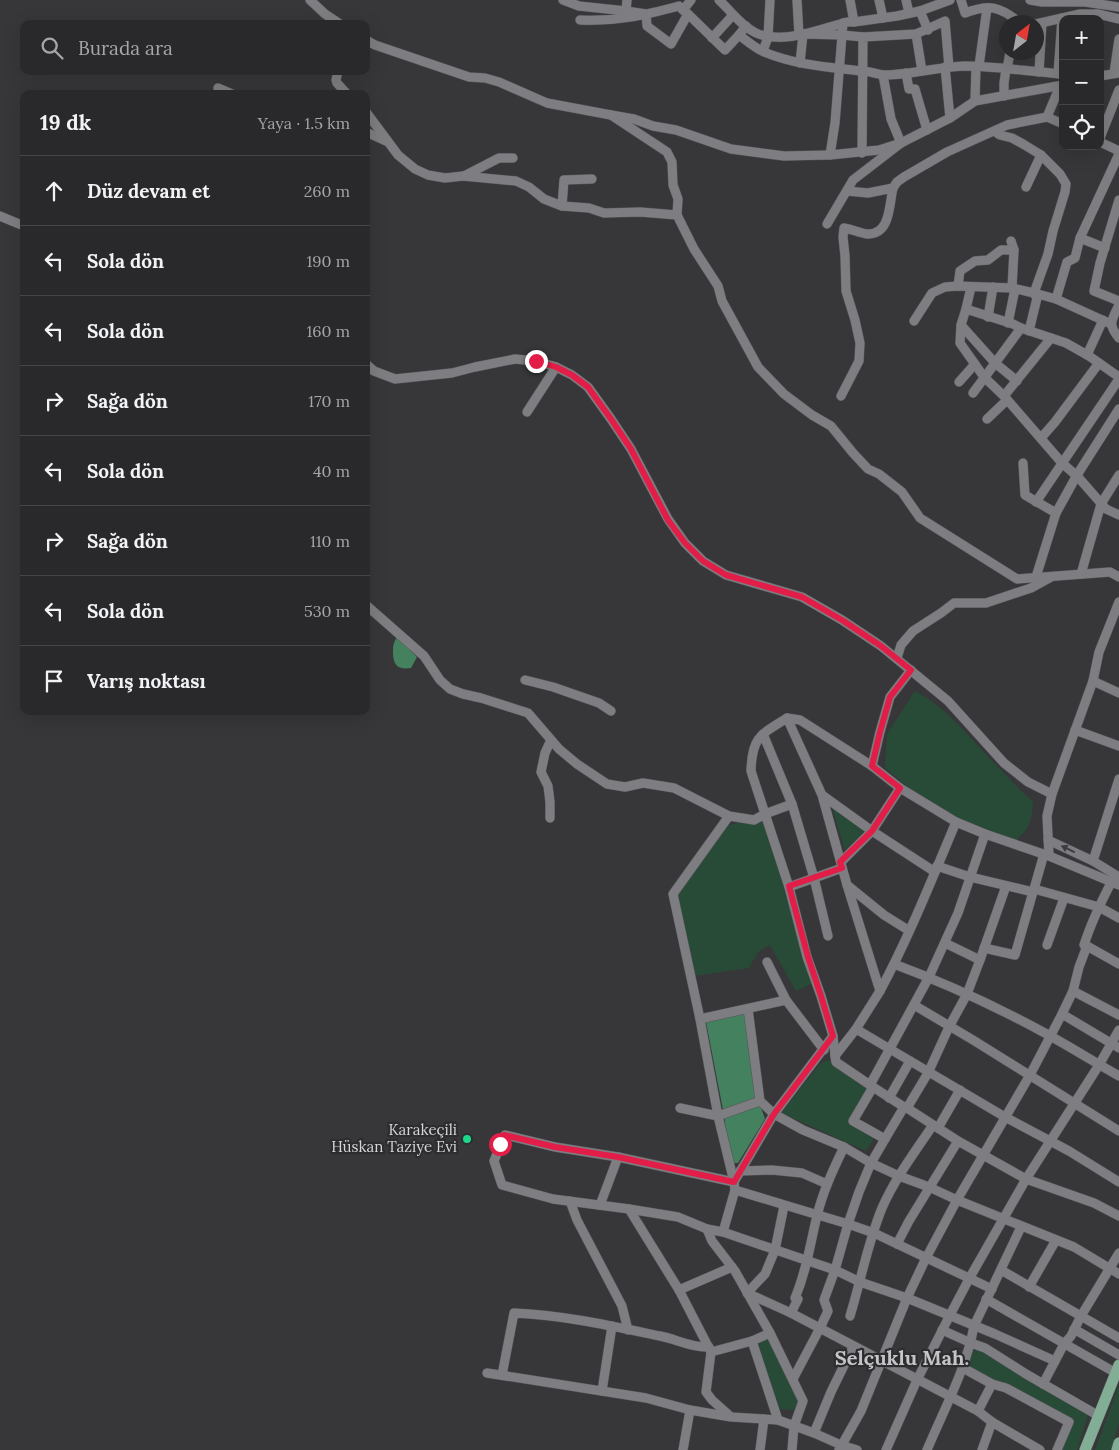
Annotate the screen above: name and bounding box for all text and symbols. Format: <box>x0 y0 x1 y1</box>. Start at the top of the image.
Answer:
north arrow <box>999 15 1044 60</box>
map controls <box>1059 15 1104 150</box>
button: + <box>1059 15 1104 60</box>
search box <box>20 20 370 75</box>
icon: search <box>38 34 66 62</box>
text: Burada ara <box>78 36 173 60</box>
button: − <box>1059 60 1104 105</box>
button: locate <box>1059 105 1104 150</box>
text: 19 dk <box>40 109 91 136</box>
text: Yaya · 1.5 km <box>258 113 350 133</box>
icon: ahead <box>40 177 68 205</box>
text: Düz devam et <box>87 179 210 203</box>
text: 260 m <box>304 181 350 201</box>
icon: left <box>40 247 68 275</box>
text: Sola dön <box>87 249 164 273</box>
text: 190 m <box>306 251 350 271</box>
icon: left <box>40 317 68 345</box>
text: Sola dön <box>87 319 164 343</box>
text: 160 m <box>306 321 350 341</box>
route end <box>525 350 548 373</box>
icon: right <box>40 387 68 415</box>
text: Sağa dön <box>87 389 168 413</box>
text: 170 m <box>308 391 350 411</box>
icon: left <box>40 457 68 485</box>
text: Sola dön <box>87 459 164 483</box>
text: 40 m <box>313 461 350 481</box>
icon: right <box>40 527 68 555</box>
text: Sağa dön <box>87 529 168 553</box>
text: 110 m <box>310 531 350 551</box>
icon: left <box>40 597 68 625</box>
text: Sola dön <box>87 599 164 623</box>
text: 530 m <box>304 601 350 621</box>
icon: arrive <box>40 667 68 695</box>
text: Varış noktası <box>87 669 206 693</box>
one-way arrow <box>1061 845 1076 853</box>
place label: Karakeçili Hüskan Taziye Evi <box>331 1120 457 1156</box>
marker: Karakeçili Hüskan Taziye Evi <box>461 1133 473 1145</box>
route start <box>489 1133 512 1156</box>
district label: Selçuklu Mah. <box>835 1345 969 1370</box>

